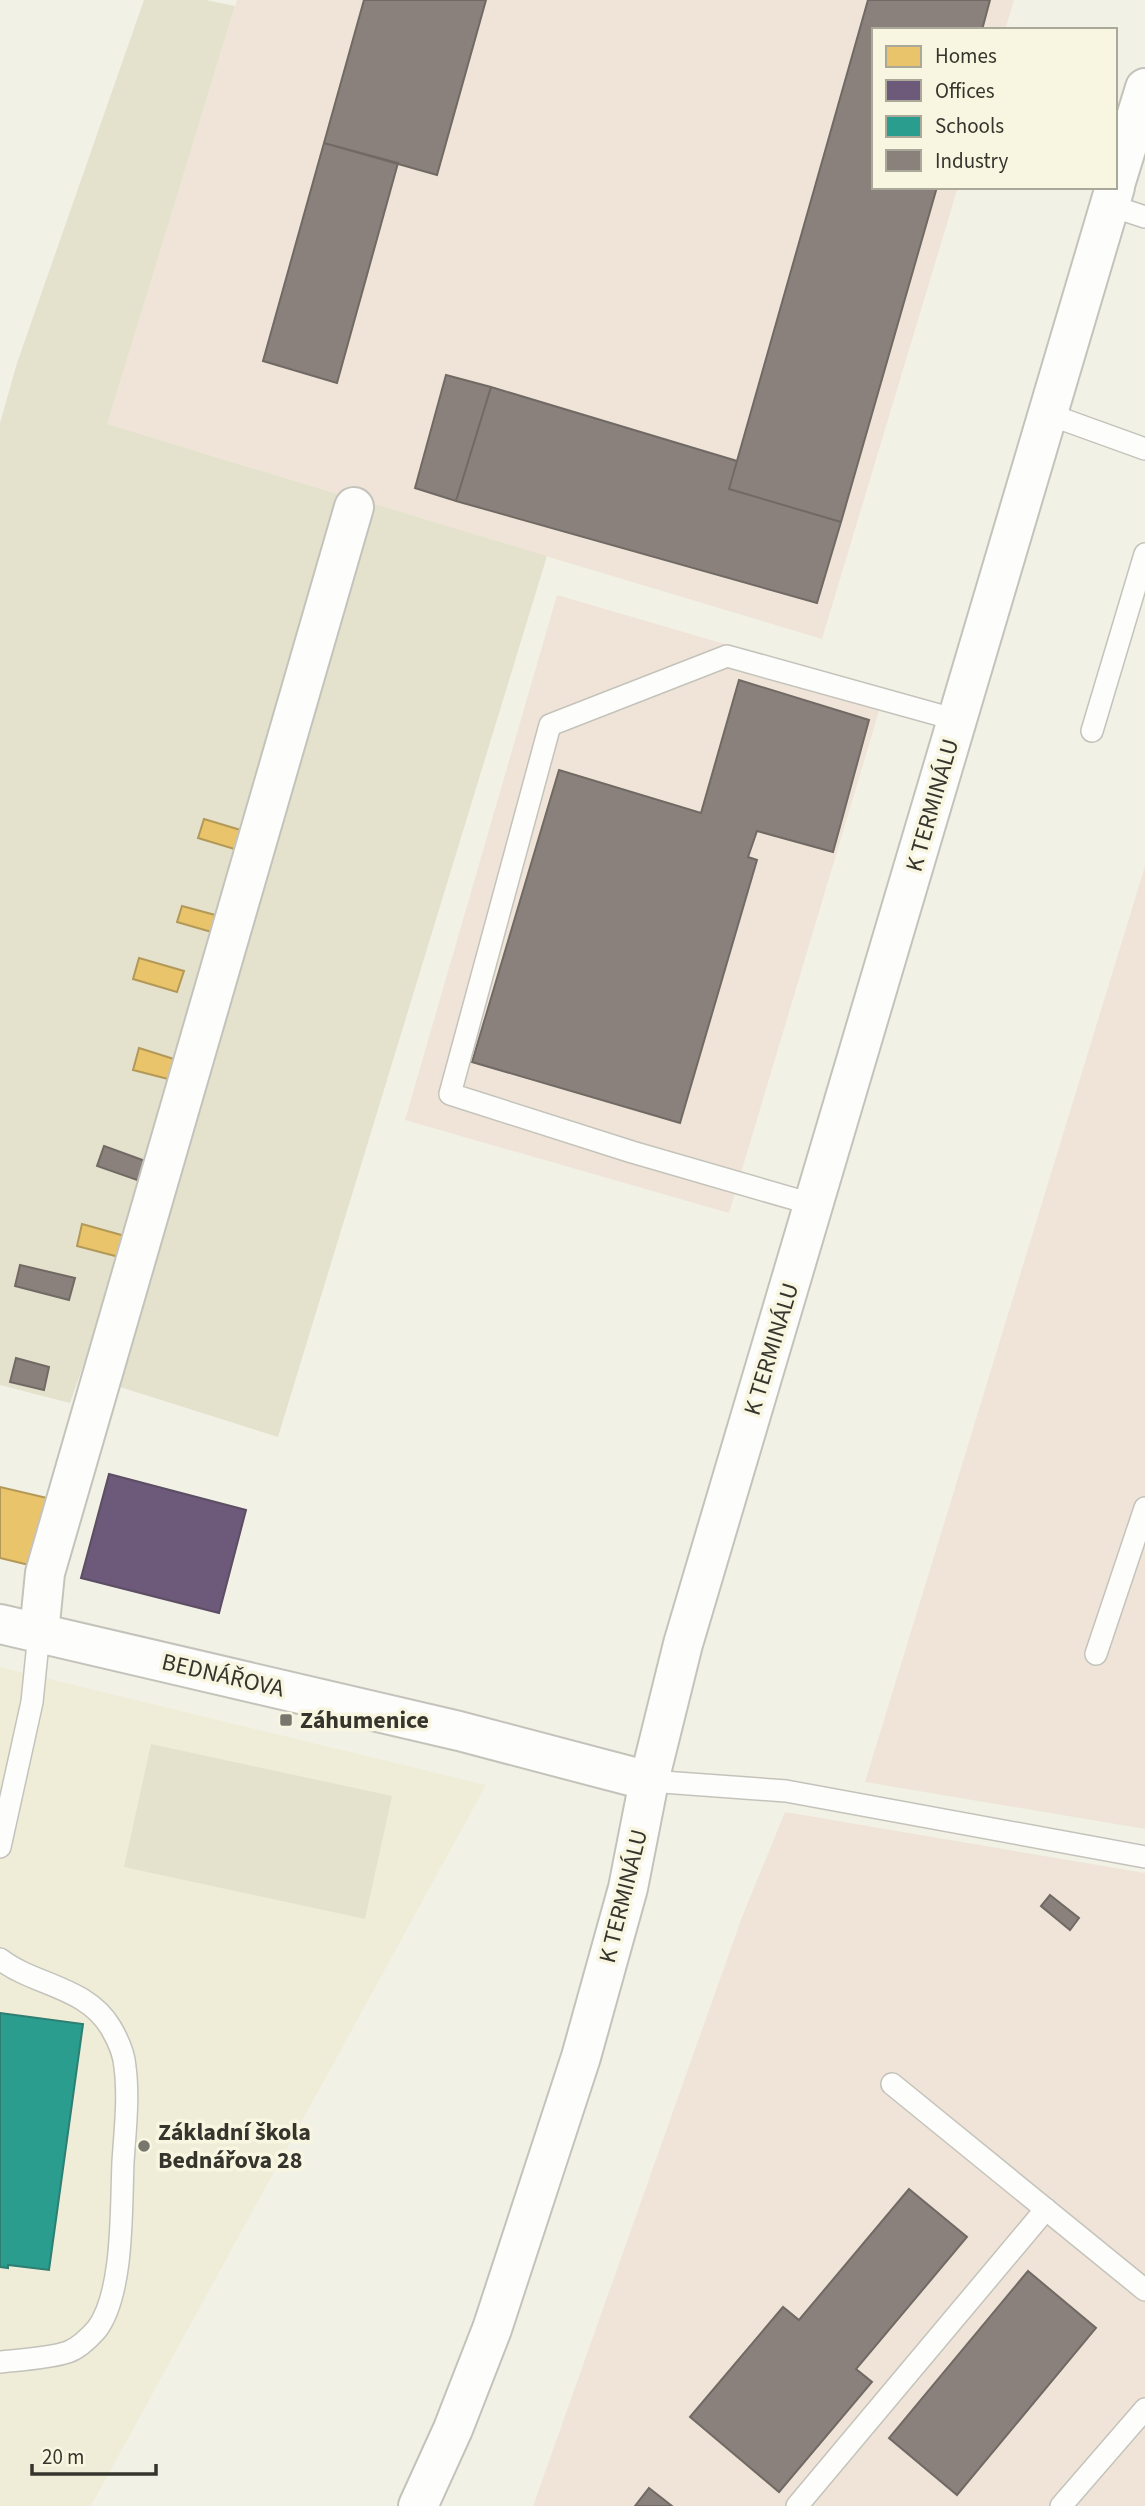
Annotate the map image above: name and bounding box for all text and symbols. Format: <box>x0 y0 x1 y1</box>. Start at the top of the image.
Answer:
legend <box>872 28 1117 189</box>
text: Homes <box>935 41 997 71</box>
text: Offices <box>935 76 995 106</box>
text: Schools <box>935 111 1004 141</box>
text: Industry <box>935 146 1008 176</box>
street label: K TERMINÁLU <box>897 735 968 876</box>
street label: K TERMINÁLU <box>735 1279 808 1420</box>
street label: BEDNÁŘOVA <box>158 1644 287 1707</box>
place label: Záhumenice <box>300 1703 429 1738</box>
marker: Záhumenice <box>278 1712 294 1728</box>
street label: K TERMINÁLU <box>590 1826 657 1967</box>
place label: Základní škola Bednářova 28 <box>158 2115 311 2178</box>
marker: Základní škola Bednářova 28 <box>136 2138 152 2154</box>
scale bar <box>32 2432 156 2476</box>
text: 20 m <box>42 2442 84 2472</box>

